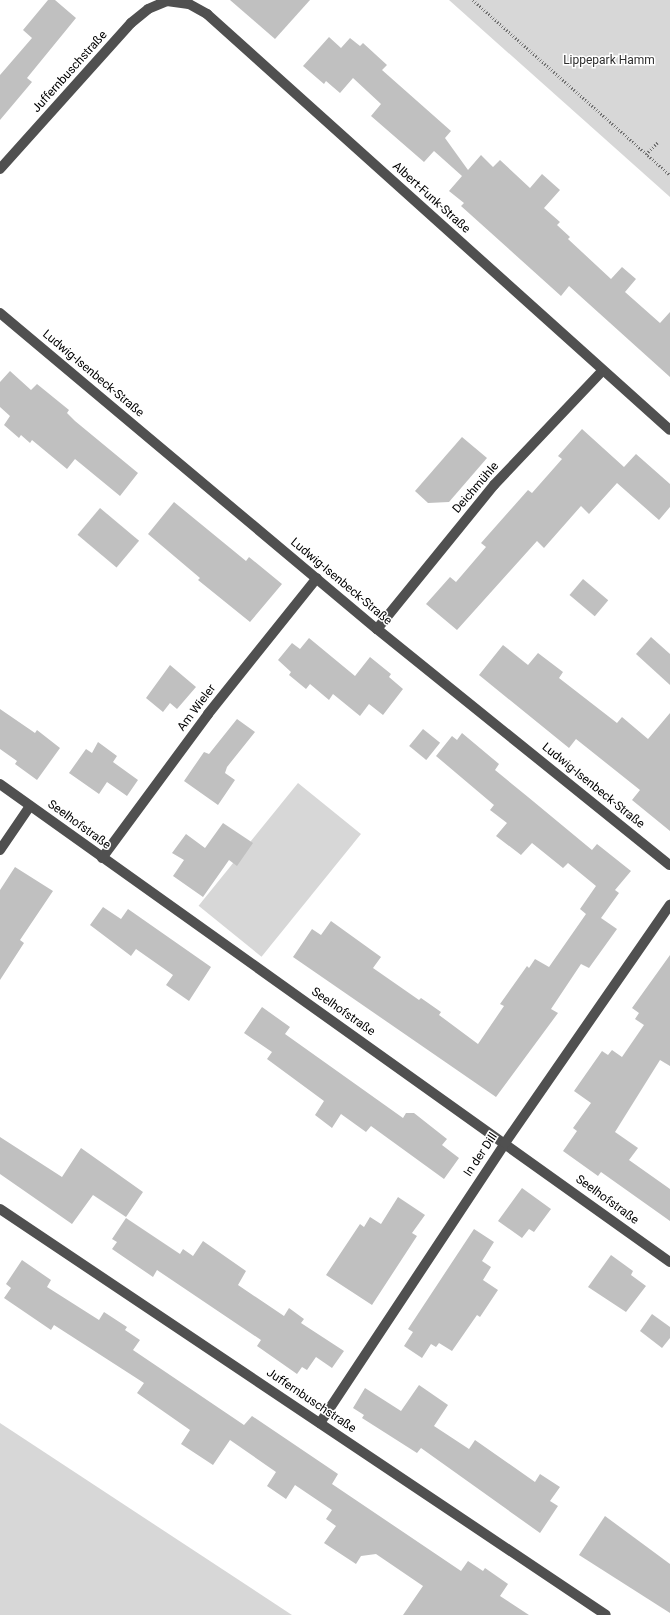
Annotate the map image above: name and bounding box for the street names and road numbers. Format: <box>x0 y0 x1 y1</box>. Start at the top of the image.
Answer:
street label: Juffernbuschstraße <box>30 28 110 116</box>
street label: Albert-Funk-Straße <box>389 159 473 237</box>
street label: Ludwig-Isenbeck-Straße <box>39 327 147 421</box>
street label: Deichmühle <box>450 459 502 517</box>
street label: Ludwig-Isenbeck-Straße <box>287 535 395 629</box>
street label: Am Wieler <box>175 682 219 734</box>
street label: Ludwig-Isenbeck-Straße <box>539 740 647 832</box>
street label: Seelhofstraße <box>45 797 113 853</box>
street label: Seelhofstraße <box>308 985 378 1039</box>
street label: In der Dill <box>461 1130 501 1180</box>
street label: Seelhofstraße <box>573 1172 641 1228</box>
street label: Juffernbuschstraße <box>263 1366 359 1436</box>

